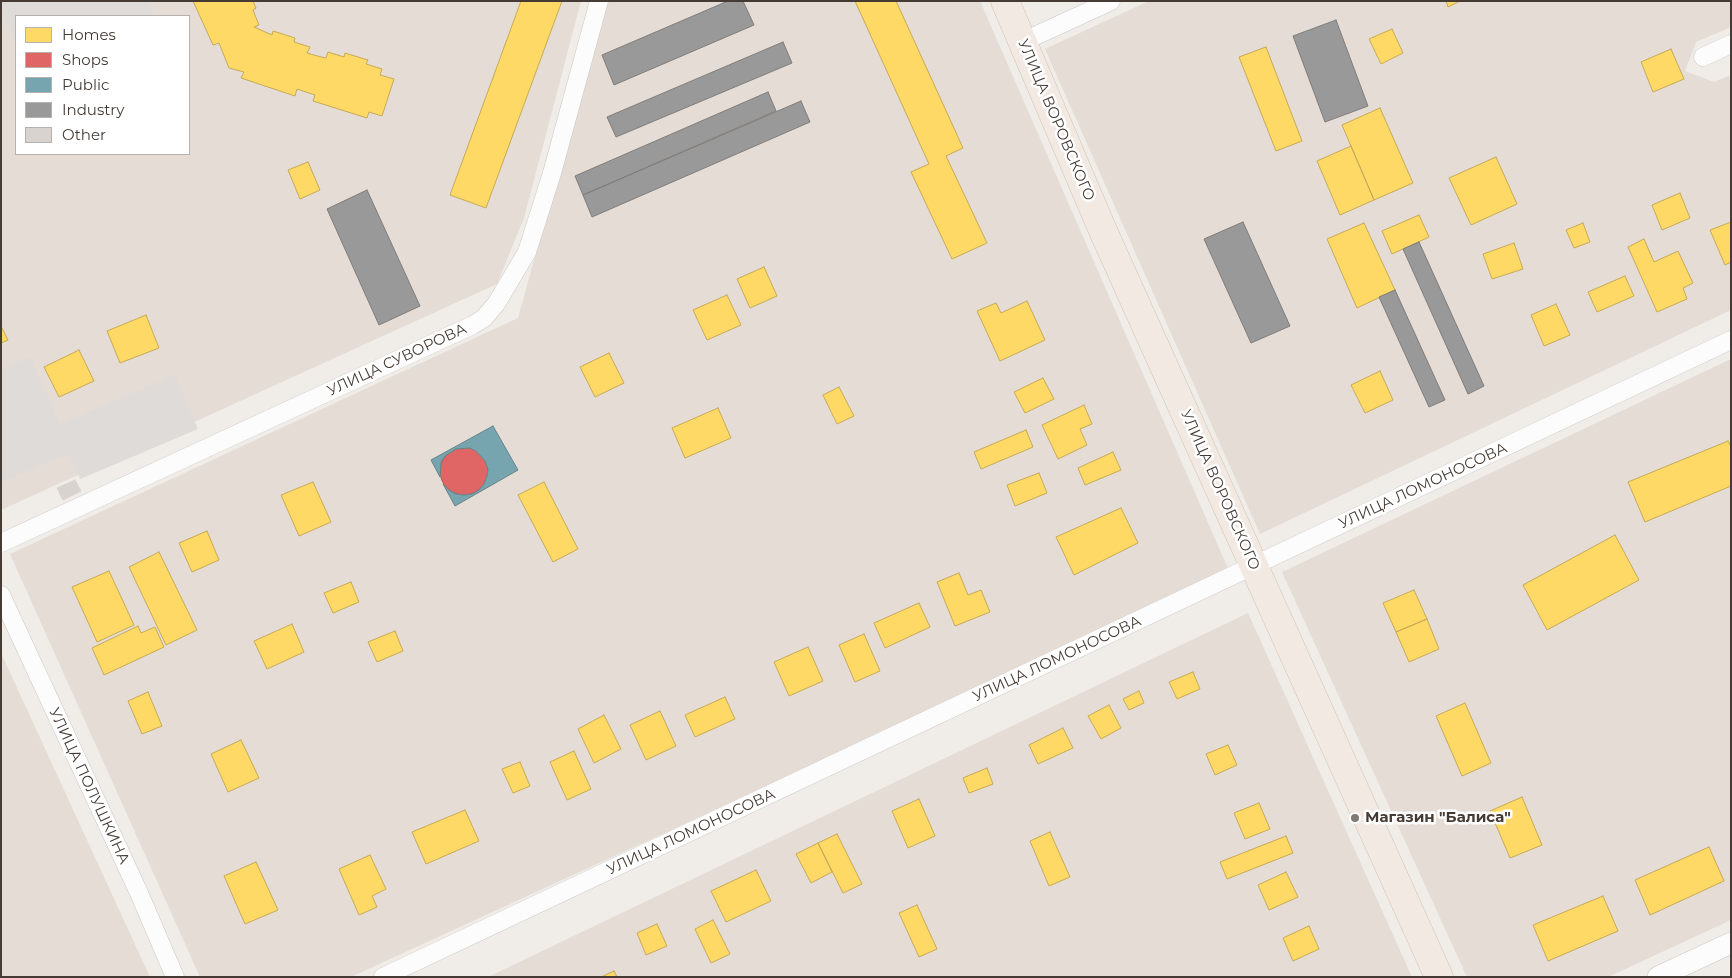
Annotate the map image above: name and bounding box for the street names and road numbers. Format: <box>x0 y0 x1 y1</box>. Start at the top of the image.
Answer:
street label: УЛИЦА ВОРОВСКОГО <box>1014 37 1098 203</box>
street label: УЛИЦА СУВОРОВА <box>324 320 470 400</box>
street label: УЛИЦА ВОРОВСКОГО <box>1176 407 1264 573</box>
street label: УЛИЦА ЛОМОНОСОВА <box>1336 439 1510 533</box>
street label: УЛИЦА ЛОМОНОСОВА <box>970 612 1144 706</box>
street label: УЛИЦА ПОЛУШКИНА <box>45 705 133 867</box>
street label: УЛИЦА ЛОМОНОСОВА <box>604 785 778 879</box>

